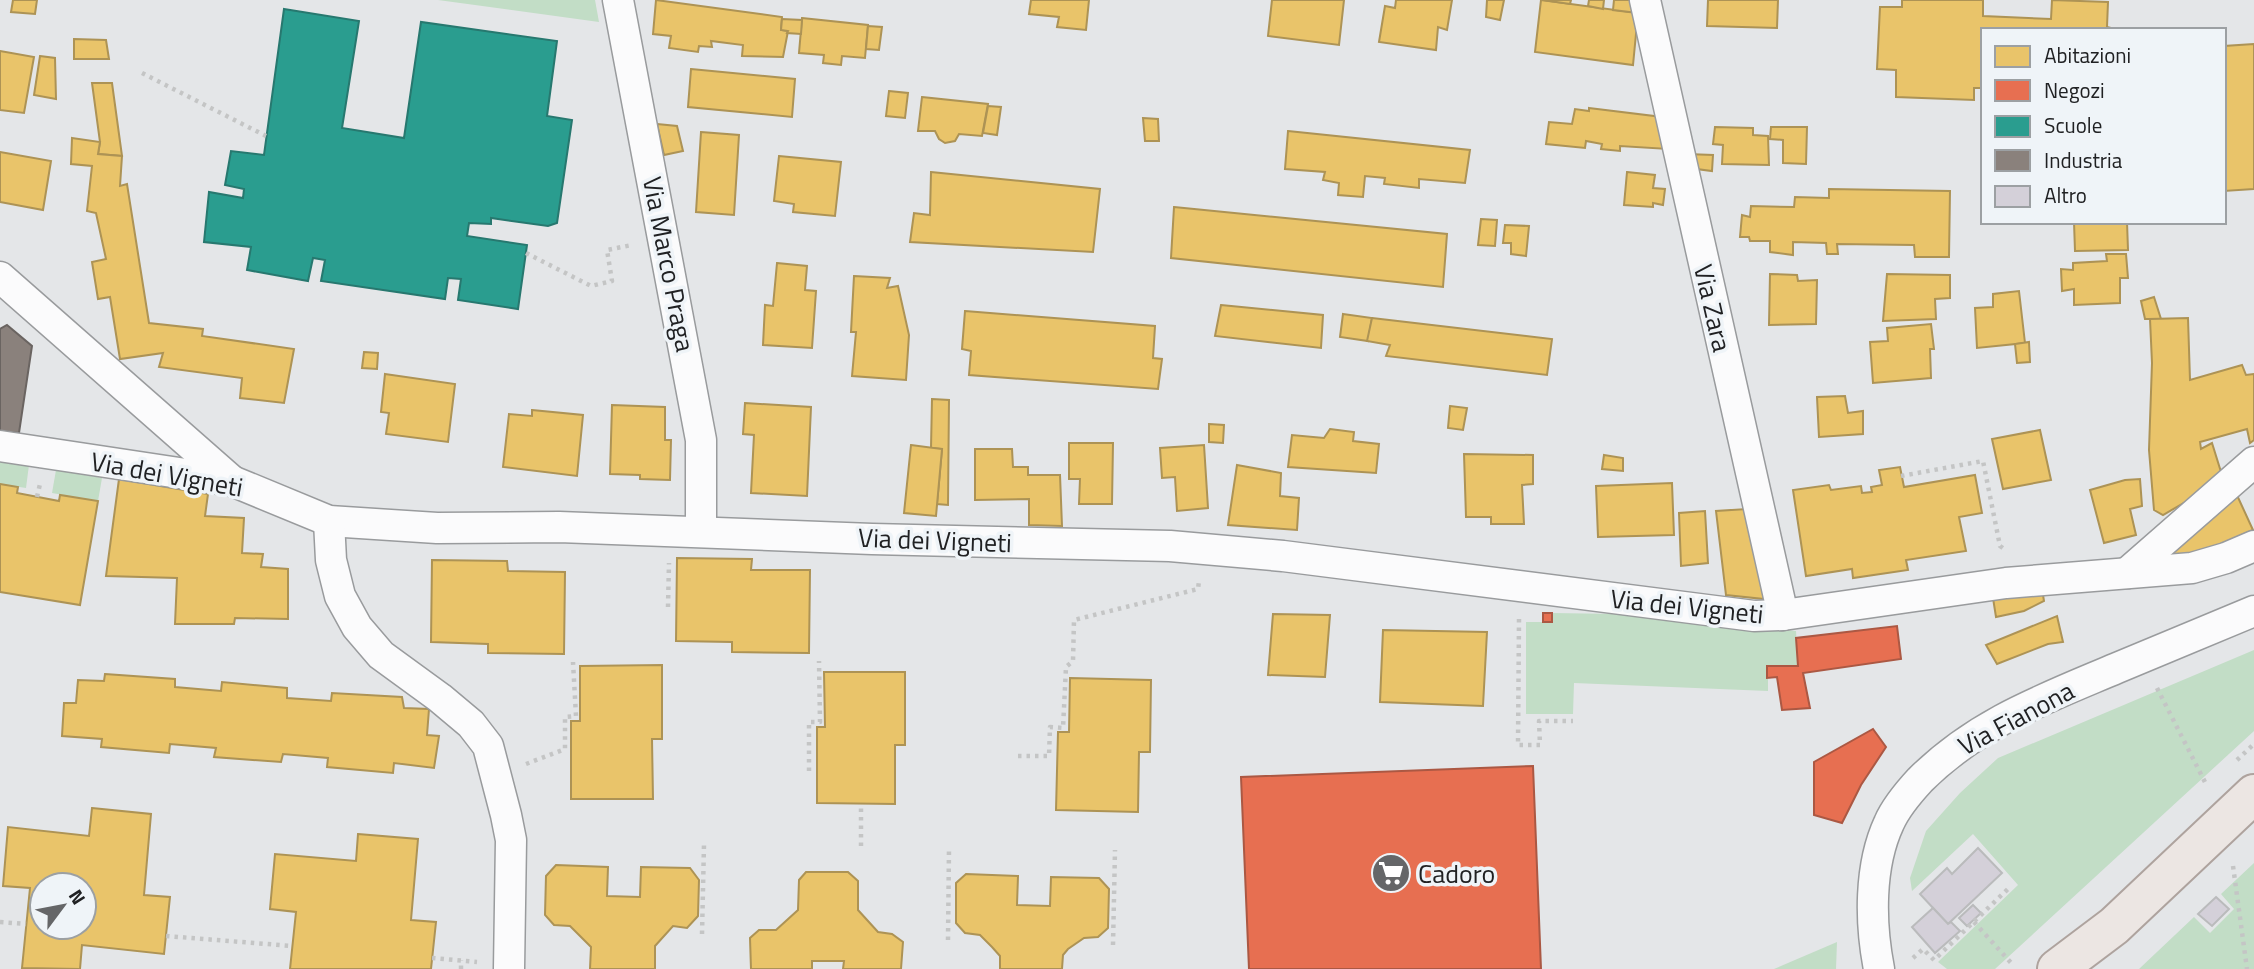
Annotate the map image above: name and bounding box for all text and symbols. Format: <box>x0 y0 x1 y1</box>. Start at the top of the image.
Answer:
legend <box>1981 28 2226 224</box>
text: Abitazioni <box>2044 39 2131 71</box>
text: Negozi <box>2044 74 2105 106</box>
text: Scuole <box>2044 109 2102 141</box>
text: Industria <box>2044 144 2123 176</box>
street label: Via Marco Praga <box>633 173 705 355</box>
text: Altro <box>2044 179 2087 211</box>
street label: Via Zara <box>1684 260 1742 356</box>
street label: Via dei Vigneti <box>88 441 246 507</box>
street label: Via dei Vigneti <box>857 518 1013 562</box>
street label: Via dei Vigneti <box>1608 579 1766 633</box>
street label: Via Fianona <box>1951 671 2081 765</box>
supermarket icon: Cadoro <box>1370 852 1412 894</box>
place label: Cadoro <box>1418 854 1495 893</box>
north arrow <box>28 871 98 941</box>
text: N <box>62 883 94 910</box>

